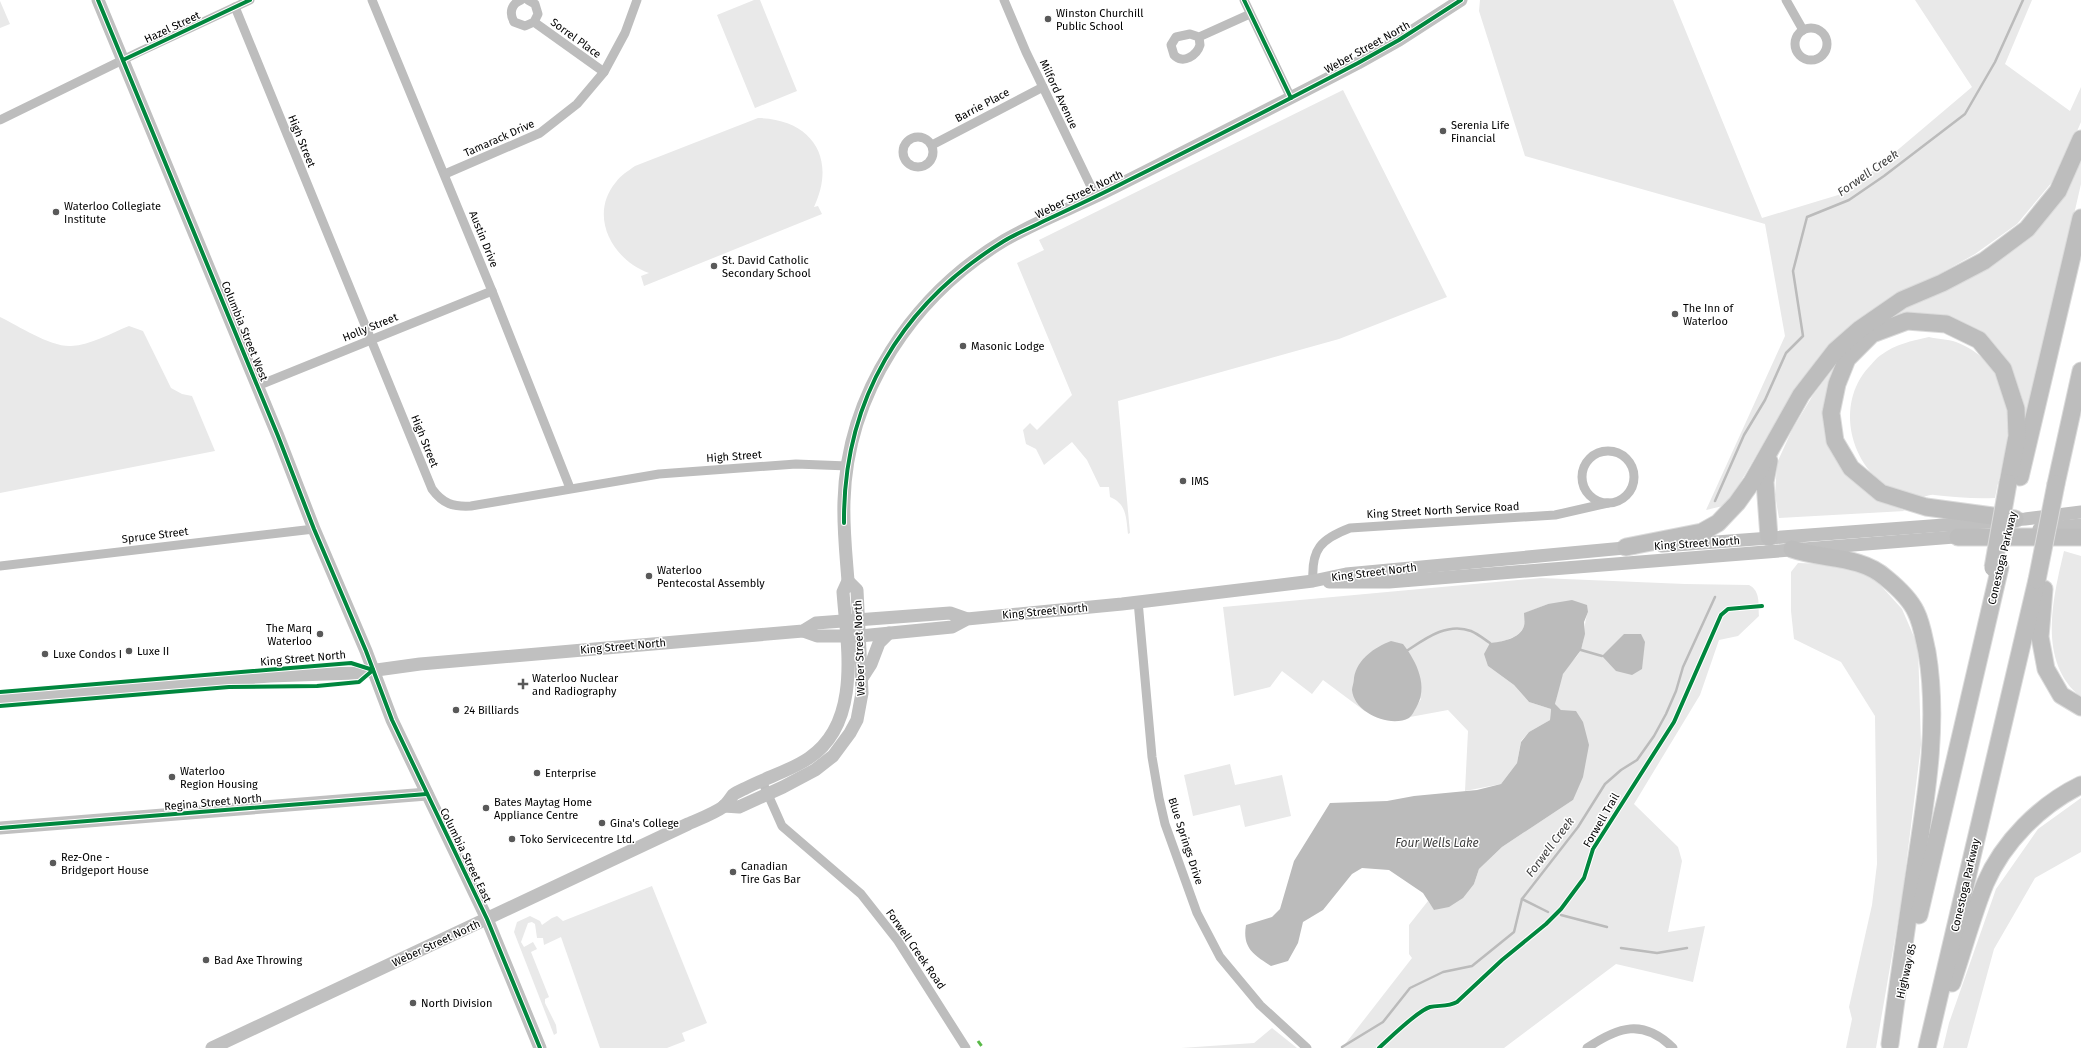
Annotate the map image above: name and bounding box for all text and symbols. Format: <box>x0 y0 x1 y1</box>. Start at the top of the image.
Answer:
place label: Winston Churchill Public School <box>1056 7 1143 33</box>
street label: Hazel Street <box>142 9 202 46</box>
marker: Winston Churchill Public School <box>1043 14 1053 24</box>
street label: Sorrel Place <box>548 16 603 61</box>
street label: Weber Street North <box>1322 18 1412 76</box>
street label: Milford Avenue <box>1037 58 1080 131</box>
street label: Barrie Place <box>953 86 1012 125</box>
street label: High Street <box>285 113 318 169</box>
street label: Tamarack Drive <box>462 117 537 160</box>
place label: Serenia Life Financial <box>1451 119 1510 145</box>
marker: Serenia Life Financial <box>1438 126 1448 136</box>
water label: Forwell Creek <box>1835 147 1902 199</box>
street label: Weber Street North <box>1033 168 1125 221</box>
place label: Waterloo Collegiate Institute <box>64 200 161 226</box>
marker: Waterloo Collegiate Institute <box>51 207 61 217</box>
street label: Austin Drive <box>466 209 501 269</box>
place label: St. David Catholic Secondary School <box>722 254 811 280</box>
marker: St. David Catholic Secondary School <box>709 261 719 271</box>
street label: Columbia Street West <box>219 279 271 383</box>
place label: The Inn of Waterloo <box>1683 302 1735 328</box>
marker: The Inn of Waterloo <box>1670 309 1680 319</box>
street label: Holly Street <box>341 310 400 344</box>
place label: Masonic Lodge <box>971 340 1044 353</box>
marker: Masonic Lodge <box>958 341 968 351</box>
street label: High Street <box>408 413 441 469</box>
street label: High Street <box>706 448 762 465</box>
place label: IMS <box>1191 475 1209 488</box>
marker: IMS <box>1178 476 1188 486</box>
street label: King Street North Service Road <box>1366 500 1520 521</box>
street label: Conestoga Parkway <box>1985 510 2020 606</box>
street label: Spruce Street <box>121 525 189 546</box>
street label: King Street North <box>1654 534 1740 553</box>
street label: King Street North <box>1331 561 1418 584</box>
place label: Waterloo Pentecostal Assembly <box>657 564 765 590</box>
marker: Waterloo Pentecostal Assembly <box>644 571 654 581</box>
street label: Weber Street North <box>851 600 868 696</box>
street label: King Street North <box>1002 601 1088 622</box>
place label: The Marq Waterloo <box>266 622 312 648</box>
marker: The Marq Waterloo <box>315 629 325 639</box>
street label: King Street North <box>580 636 666 657</box>
place label: Luxe II <box>137 645 169 658</box>
marker: Luxe II <box>124 646 134 656</box>
place label: Luxe Condos I <box>53 648 122 661</box>
street label: King Street North <box>260 648 346 669</box>
marker: Luxe Condos I <box>40 649 50 659</box>
place label: Waterloo Nuclear and Radiography <box>532 672 619 698</box>
marker: Waterloo Nuclear and Radiography <box>517 678 529 690</box>
place label: 24 Billiards <box>464 704 519 717</box>
marker: 24 Billiards <box>451 705 461 715</box>
place label: Waterloo Region Housing <box>180 765 258 791</box>
place label: Enterprise <box>545 767 596 780</box>
marker: Enterprise <box>532 768 542 778</box>
marker: Waterloo Region Housing <box>167 772 177 782</box>
street label: Forwell Trail <box>1581 791 1622 850</box>
street label: Regina Street North <box>164 792 262 813</box>
place label: Bates Maytag Home Appliance Centre <box>494 796 592 822</box>
street label: Blue Springs Drive <box>1165 796 1206 886</box>
marker: Bates Maytag Home Appliance Centre <box>481 803 491 813</box>
street label: Columbia Street East <box>437 806 494 905</box>
water label: Forwell Creek <box>1523 814 1577 880</box>
place label: Gina's College <box>610 817 679 830</box>
marker: Gina's College <box>597 818 607 828</box>
place label: Toko Servicecentre Ltd. <box>520 833 635 846</box>
marker: Toko Servicecentre Ltd. <box>507 834 517 844</box>
water label: Four Wells Lake <box>1395 836 1479 850</box>
street label: Conestoga Parkway <box>1948 837 1983 933</box>
place label: Rez-One - Bridgeport House <box>61 851 149 877</box>
marker: Rez-One - Bridgeport House <box>48 858 58 868</box>
place label: Canadian Tire Gas Bar <box>741 860 801 886</box>
marker: Canadian Tire Gas Bar <box>728 867 738 877</box>
street label: Forwell Creek Road <box>883 907 948 992</box>
street label: Weber Street North <box>390 917 482 970</box>
street label: Highway 85 <box>1894 942 1919 1000</box>
place label: Bad Axe Throwing <box>214 954 303 967</box>
marker: Bad Axe Throwing <box>201 955 211 965</box>
place label: North Division <box>421 997 492 1010</box>
marker: North Division <box>408 998 418 1008</box>

